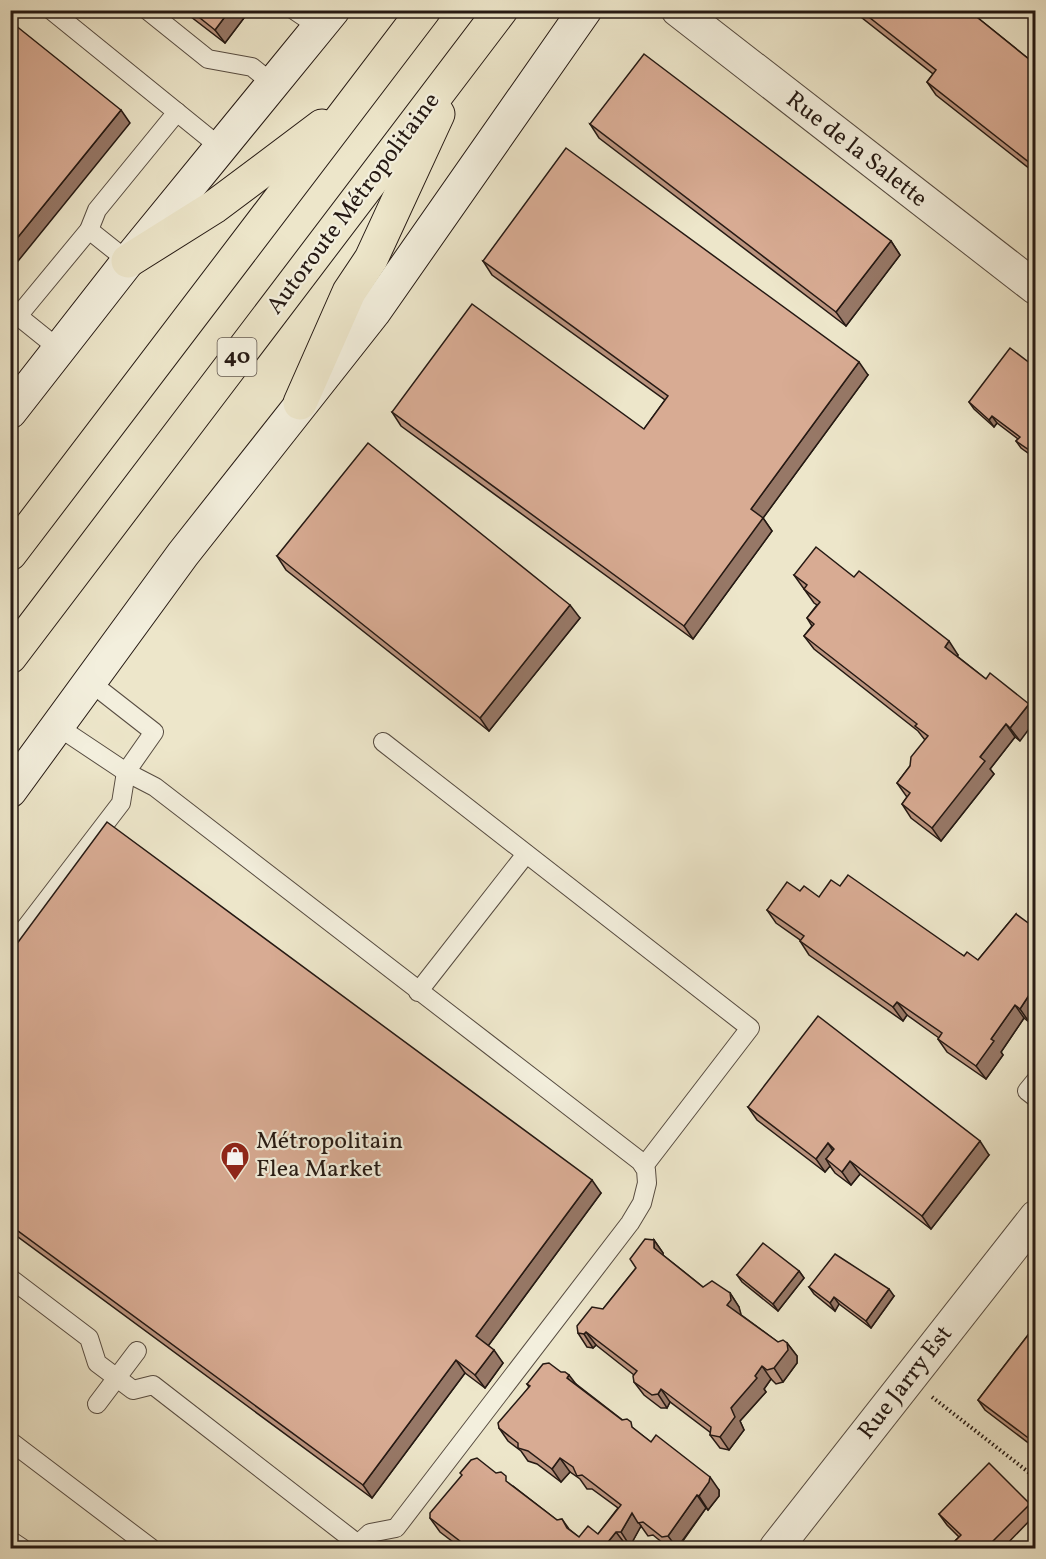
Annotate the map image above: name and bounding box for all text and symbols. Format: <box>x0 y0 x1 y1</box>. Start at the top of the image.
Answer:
street label: Rue de la Salette <box>778 84 934 216</box>
street label: Autoroute Métropolitaine <box>259 86 449 322</box>
road number: 40 <box>218 338 256 376</box>
place label: Métropolitain Flea Market <box>256 1125 403 1187</box>
shop icon: Métropolitain Flea Market <box>219 1140 251 1182</box>
street label: Rue Jarry Est <box>851 1319 961 1447</box>

